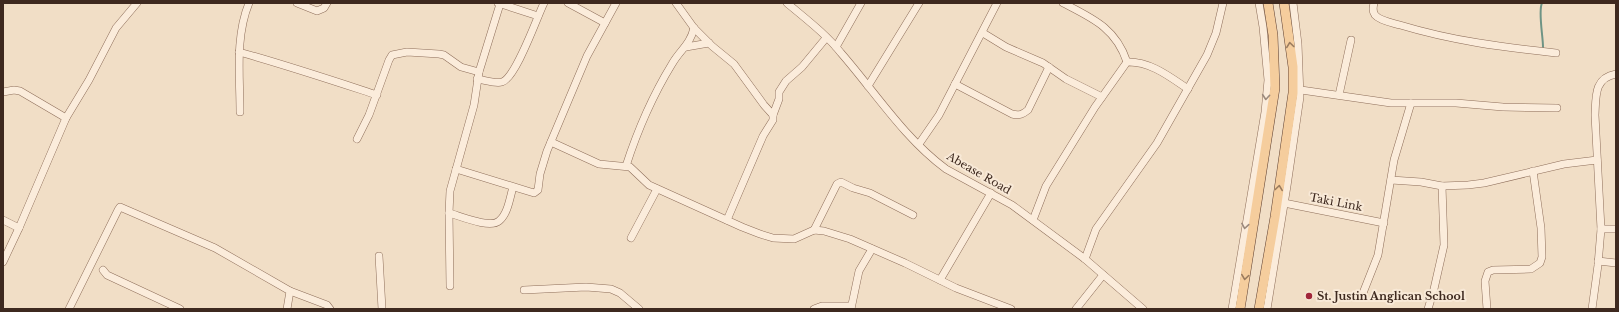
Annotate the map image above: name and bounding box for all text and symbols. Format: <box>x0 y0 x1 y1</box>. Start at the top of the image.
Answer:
one-way arrow <box>1286 42 1295 48</box>
one-way arrow <box>1262 94 1271 100</box>
street label: Abease Road <box>944 148 1014 197</box>
one-way arrow <box>1274 185 1283 191</box>
street label: Taki Link <box>1308 190 1364 214</box>
one-way arrow <box>1242 223 1250 229</box>
one-way arrow <box>1241 274 1250 280</box>
place label: St. Justin Anglican School <box>1317 289 1465 303</box>
marker: St. Justin Anglican School <box>1304 291 1314 301</box>

